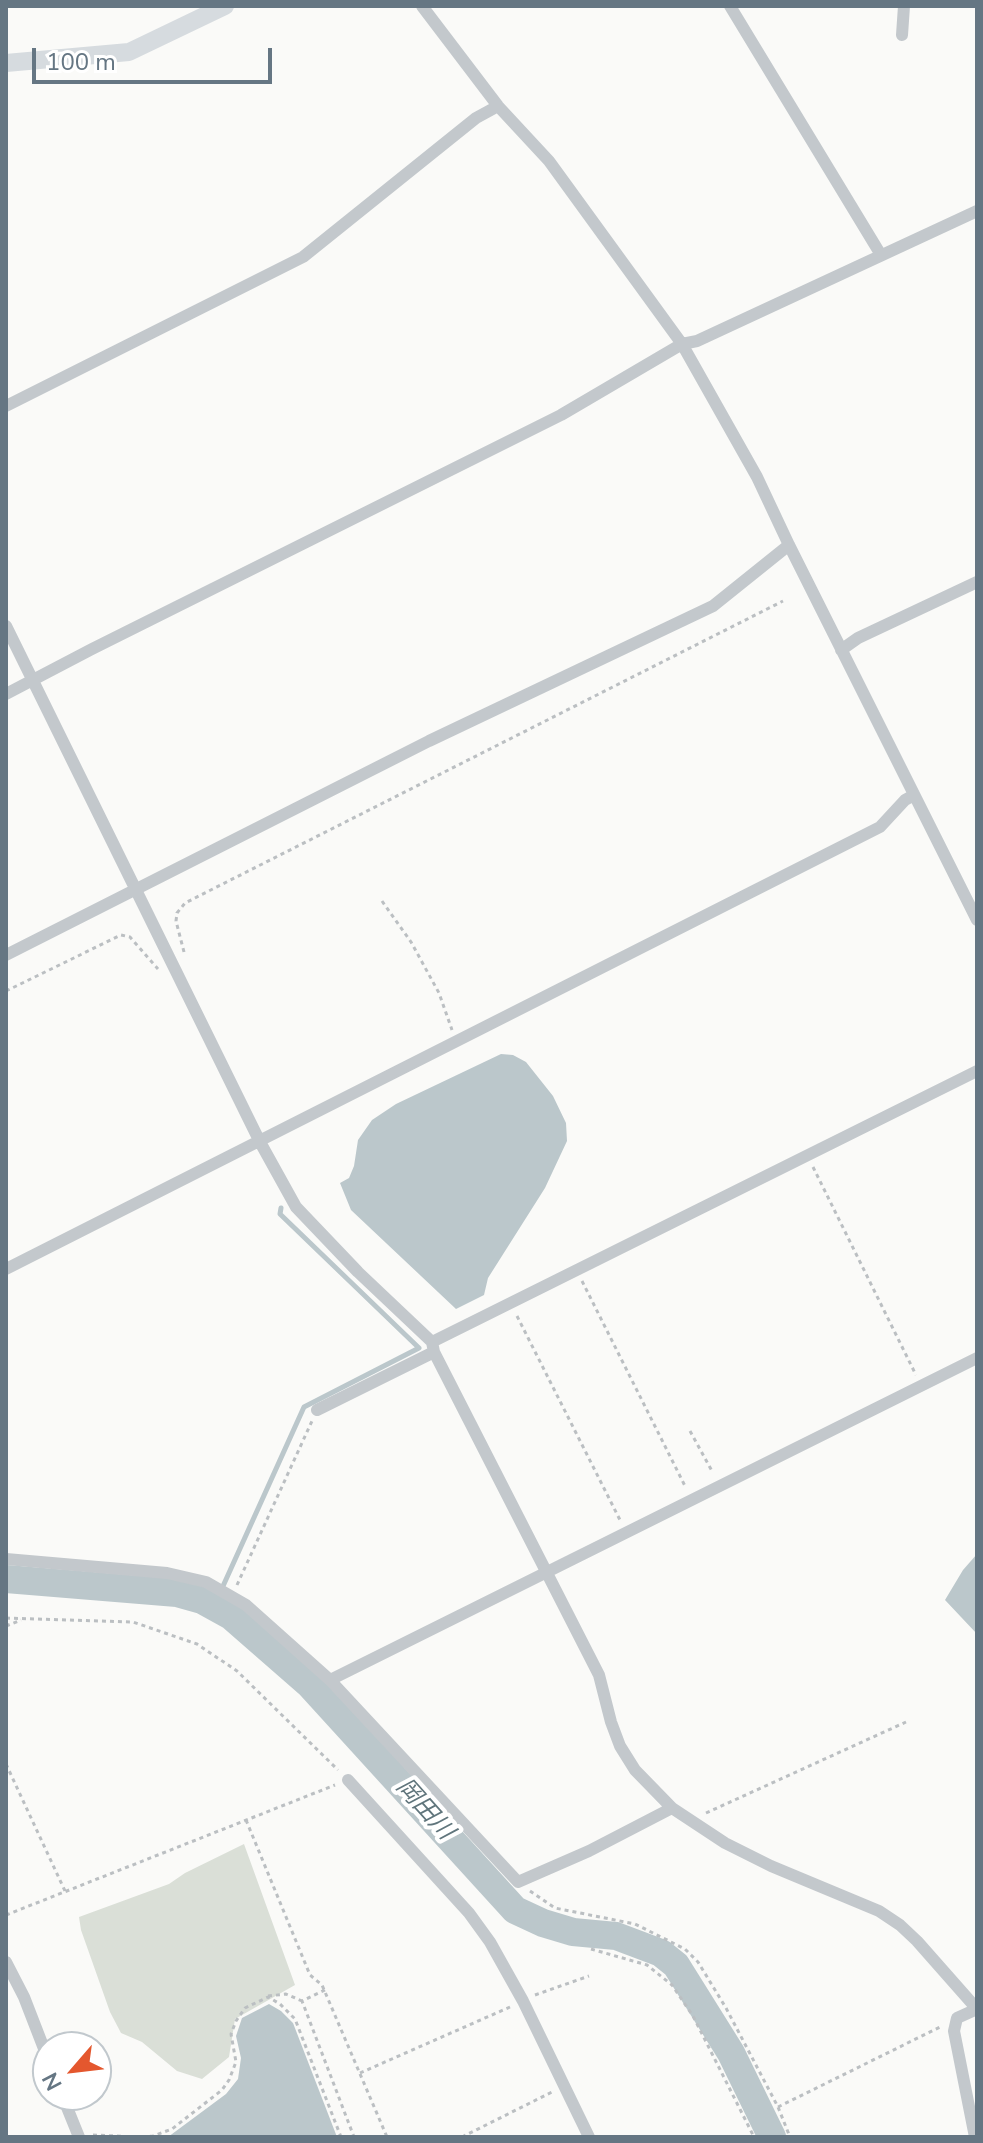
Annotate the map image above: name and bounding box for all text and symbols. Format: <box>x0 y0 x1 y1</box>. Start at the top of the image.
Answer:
scale bar <box>36 32 276 82</box>
text: 100 m <box>46 46 116 78</box>
water label: 岡田川 <box>389 1774 459 1846</box>
north arrow <box>32 2031 112 2111</box>
text: N <box>35 2067 70 2096</box>

